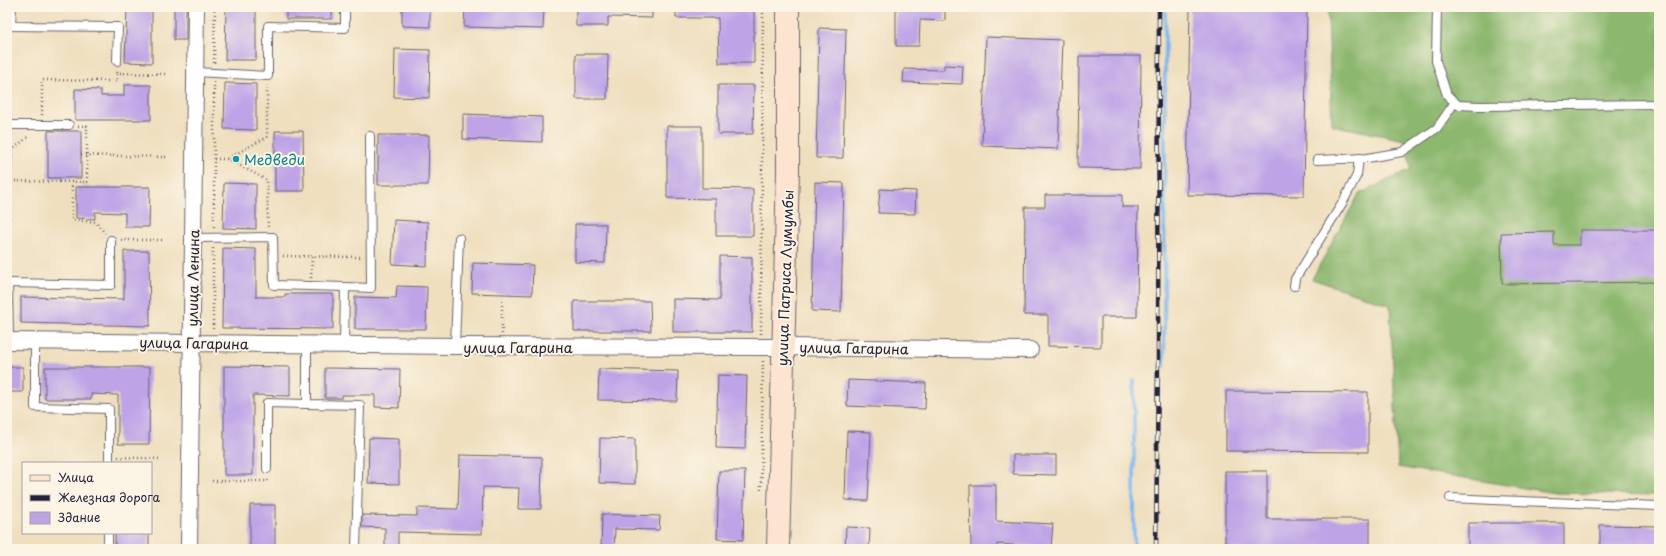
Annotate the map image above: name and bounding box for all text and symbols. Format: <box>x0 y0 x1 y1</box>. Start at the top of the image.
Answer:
place label: Медведи <box>244 149 305 170</box>
marker: Медведи <box>231 154 241 164</box>
street label: улица Патриса Лумумбы <box>771 189 799 367</box>
street label: улица Ленина <box>182 229 204 327</box>
street label: улица Гагарина <box>139 332 249 354</box>
street label: улица Гагарина <box>463 337 573 358</box>
street label: улица Гагарина <box>799 337 909 359</box>
legend <box>22 462 152 534</box>
text: Улица <box>58 468 94 486</box>
text: Железная дорога <box>58 488 161 506</box>
text: Здание <box>58 508 100 526</box>

